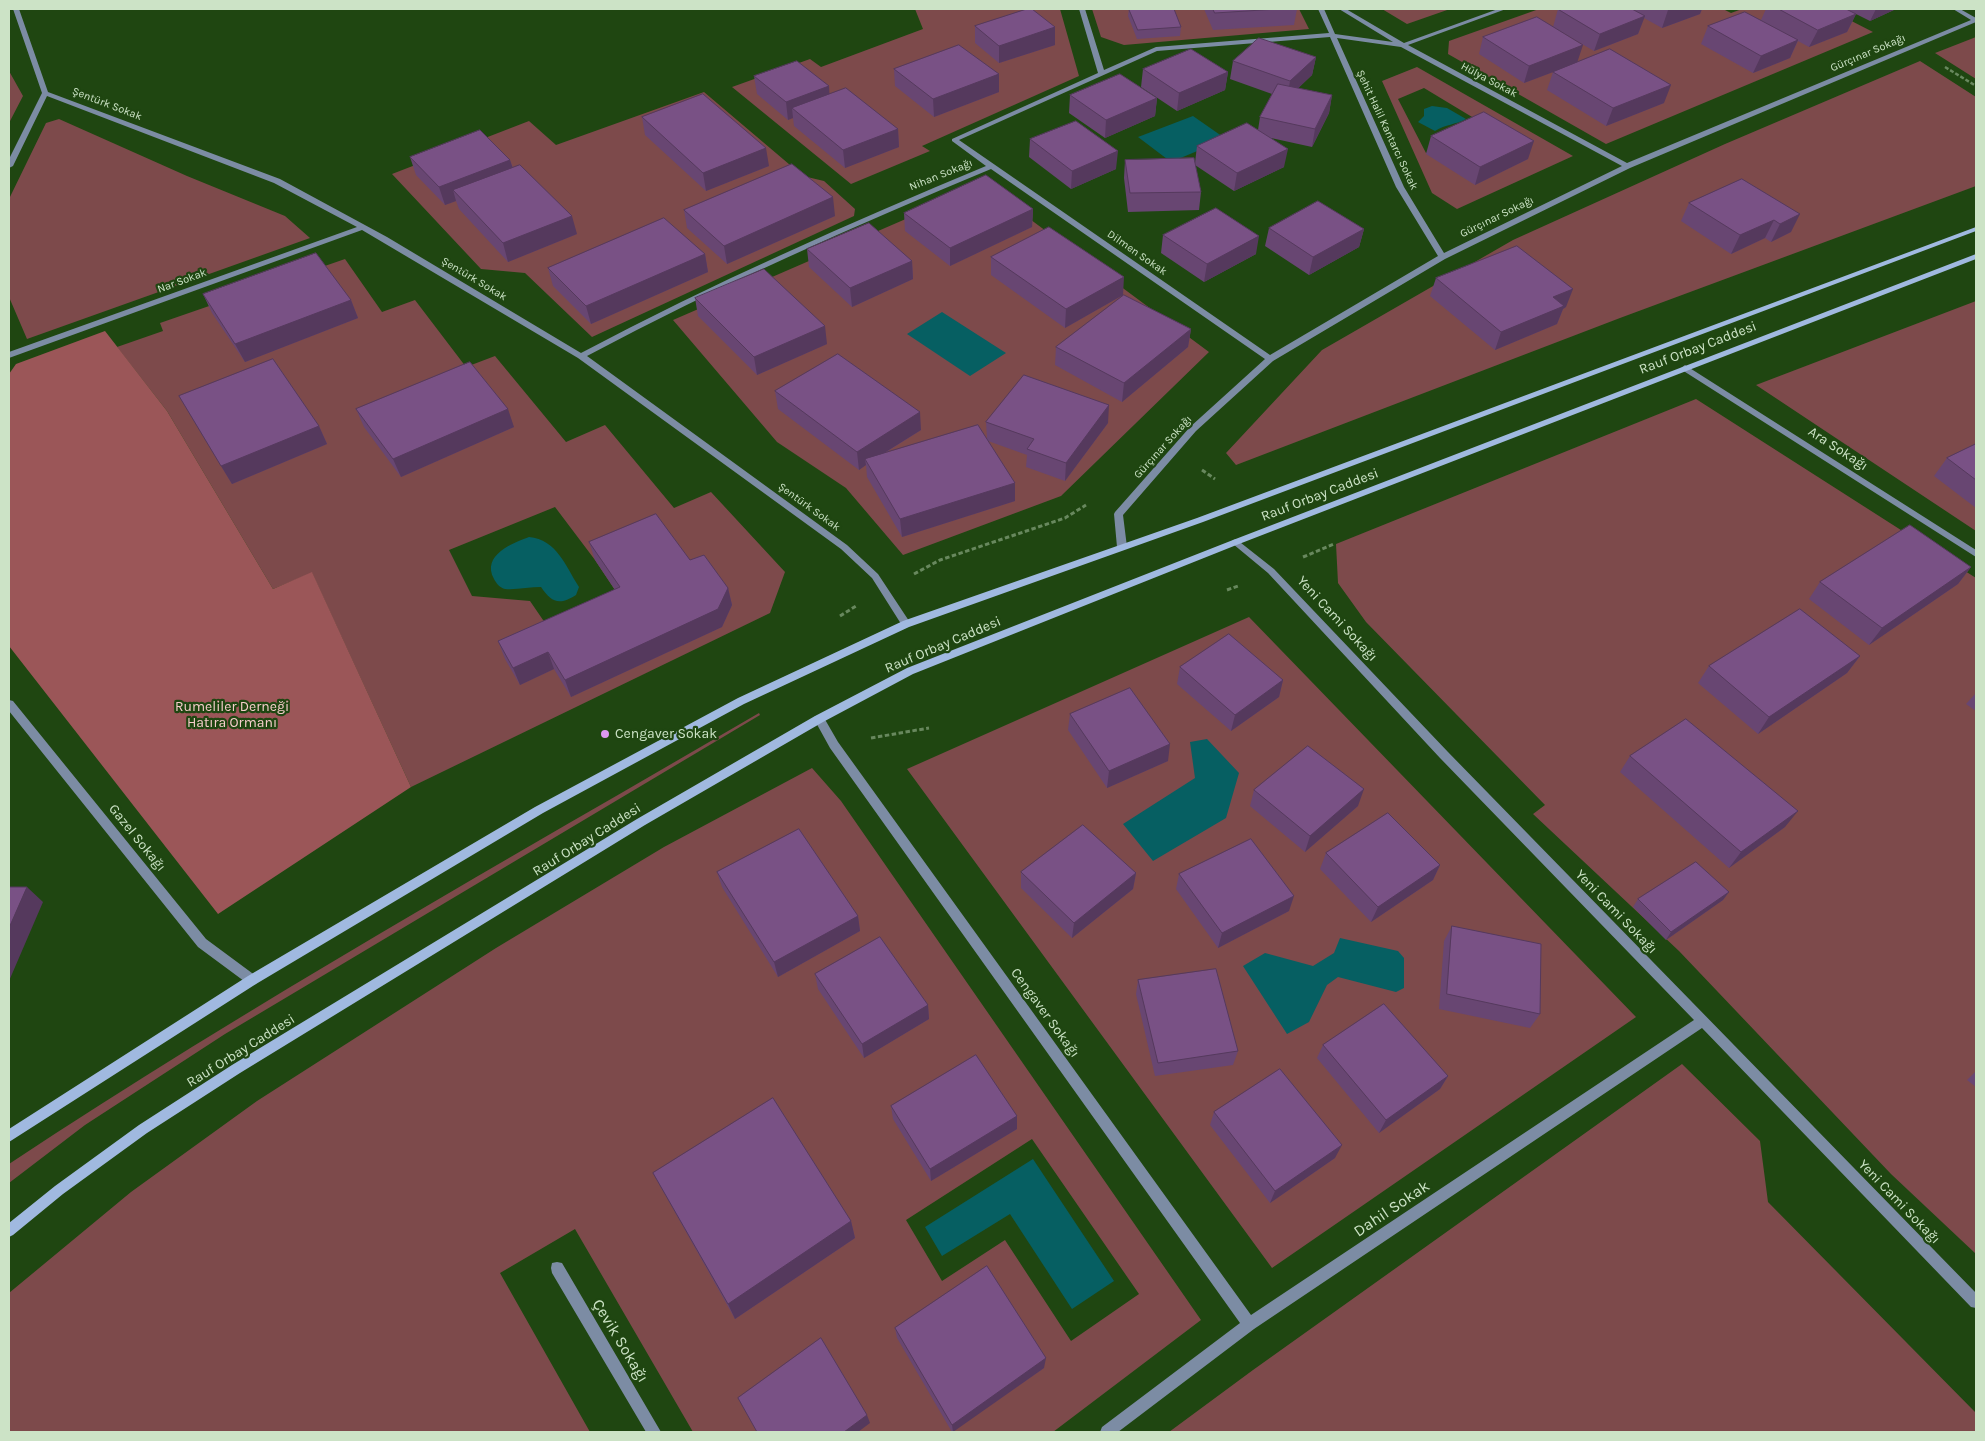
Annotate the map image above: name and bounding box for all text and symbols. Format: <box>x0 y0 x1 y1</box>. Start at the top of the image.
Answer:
street label: Gürçınar Sokağı <box>1828 31 1908 75</box>
street label: Hülya Sokak <box>1459 60 1519 100</box>
street label: Şehit Halil Kantarcı Sokak <box>1353 68 1421 192</box>
street label: Şentürk Sokak <box>70 85 144 123</box>
street label: Nihan Sokağı <box>907 156 975 194</box>
street label: Gürçınar Sokağı <box>1458 193 1536 241</box>
street label: Dilmen Sokak <box>1105 228 1169 278</box>
street label: Şentürk Sokak <box>439 254 509 304</box>
street label: Nar Sokak <box>156 266 208 296</box>
street label: Rauf Orbay Caddesi <box>1637 318 1759 378</box>
street label: Gürçınar Sokağı <box>1131 413 1195 481</box>
street label: Ara Sokağı <box>1805 423 1871 475</box>
street label: Rauf Orbay Caddesi <box>1259 465 1381 525</box>
street label: Şentürk Sokak <box>775 480 843 534</box>
street label: Yeni Cami Sokağı <box>1293 573 1381 665</box>
street label: Rauf Orbay Caddesi <box>882 613 1004 677</box>
park label: Rumeliler Derneği Hatıra Ormanı <box>175 699 289 732</box>
place label: Cengaver Sokak <box>615 726 717 742</box>
marker: Cengaver Sokak <box>599 728 611 740</box>
street label: Rauf Orbay Caddesi <box>530 800 644 880</box>
street label: Gazel Sokağı <box>105 801 169 875</box>
street label: Yeni Cami Sokağı <box>1572 866 1660 958</box>
street label: Cengaver Sokağı <box>1007 965 1083 1061</box>
street label: Rauf Orbay Caddesi <box>184 1011 298 1091</box>
street label: Yeni Cami Sokağı <box>1855 1156 1943 1248</box>
street label: Dahil Sokak <box>1350 1177 1434 1241</box>
street label: Çevik Sokağı <box>588 1296 652 1386</box>

